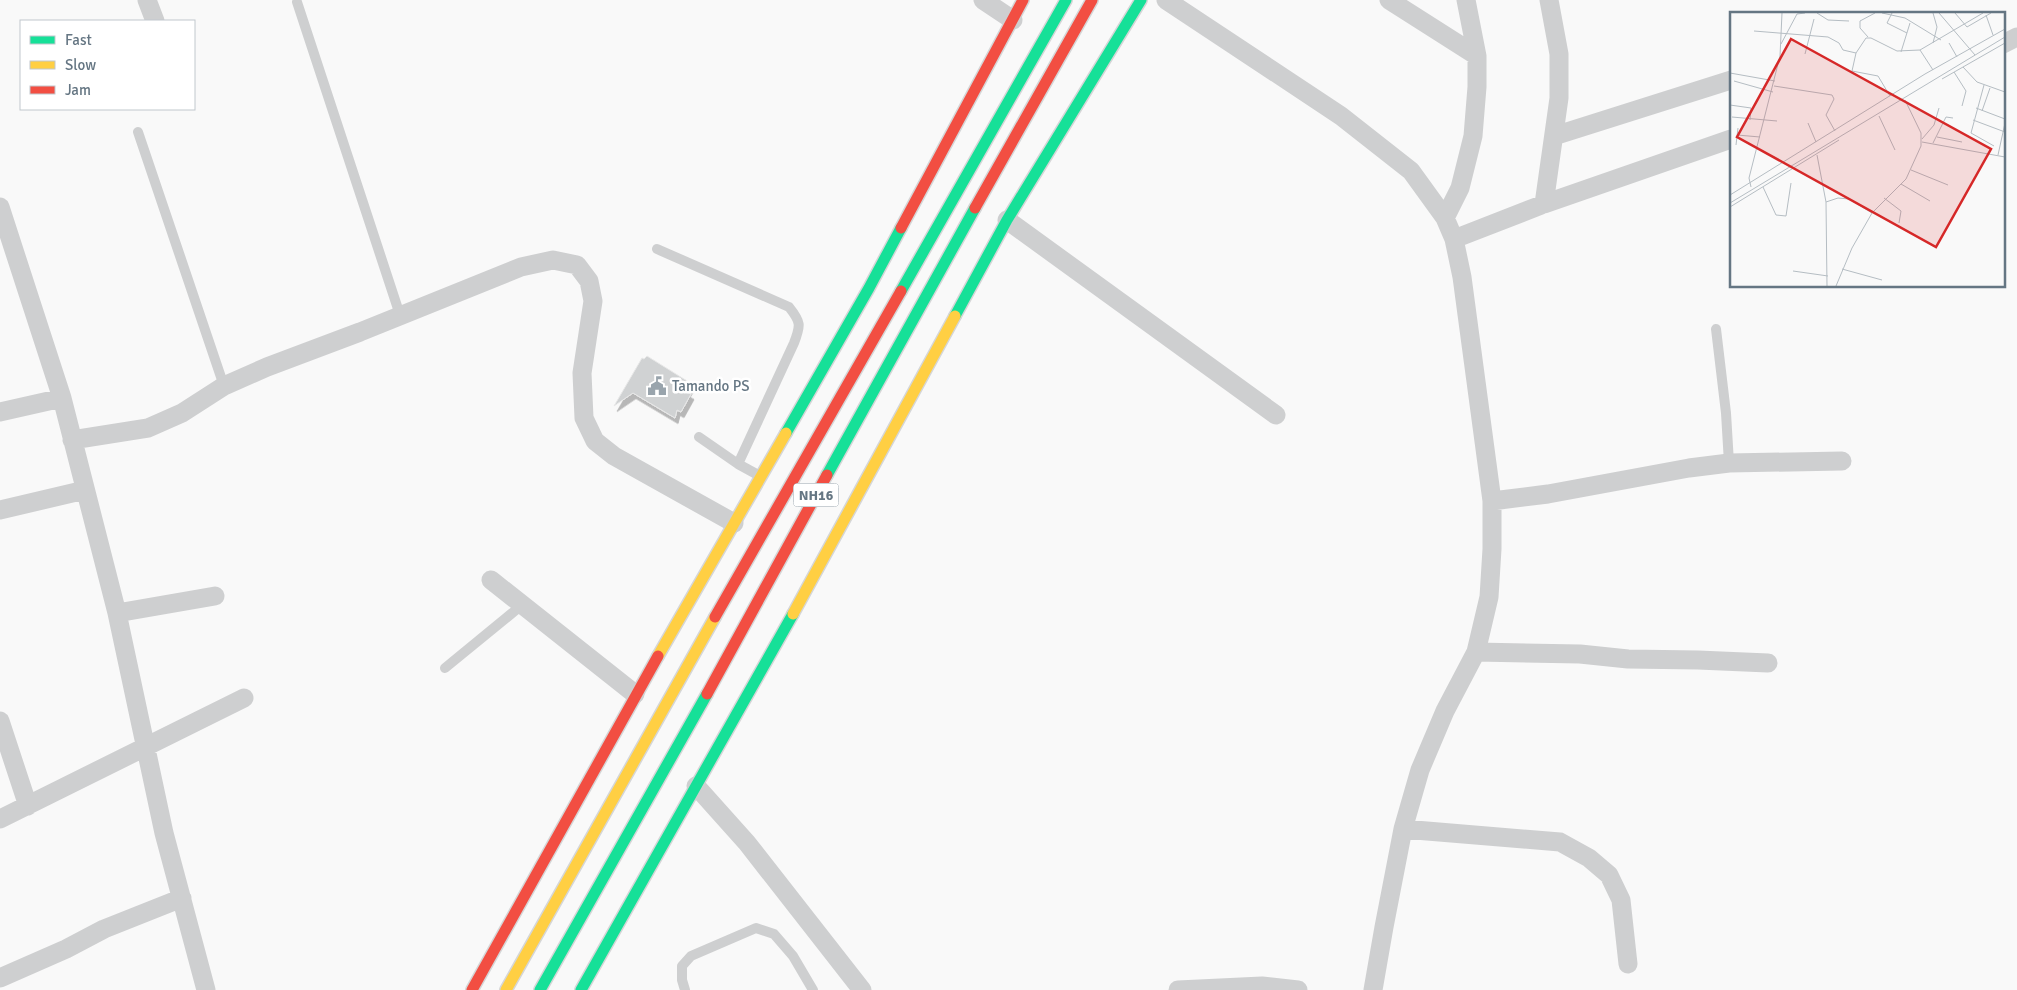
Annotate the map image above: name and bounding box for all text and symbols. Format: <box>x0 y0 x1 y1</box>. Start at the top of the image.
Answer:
inset map <box>1730 12 2004 288</box>
legend <box>20 20 195 110</box>
text: Fast <box>65 31 92 49</box>
text: Slow <box>65 56 96 74</box>
text: Jam <box>65 81 91 99</box>
public building icon: Tamando PS <box>646 375 668 397</box>
place label: Tamando PS <box>672 377 750 395</box>
road number: NH16 <box>794 484 838 506</box>

